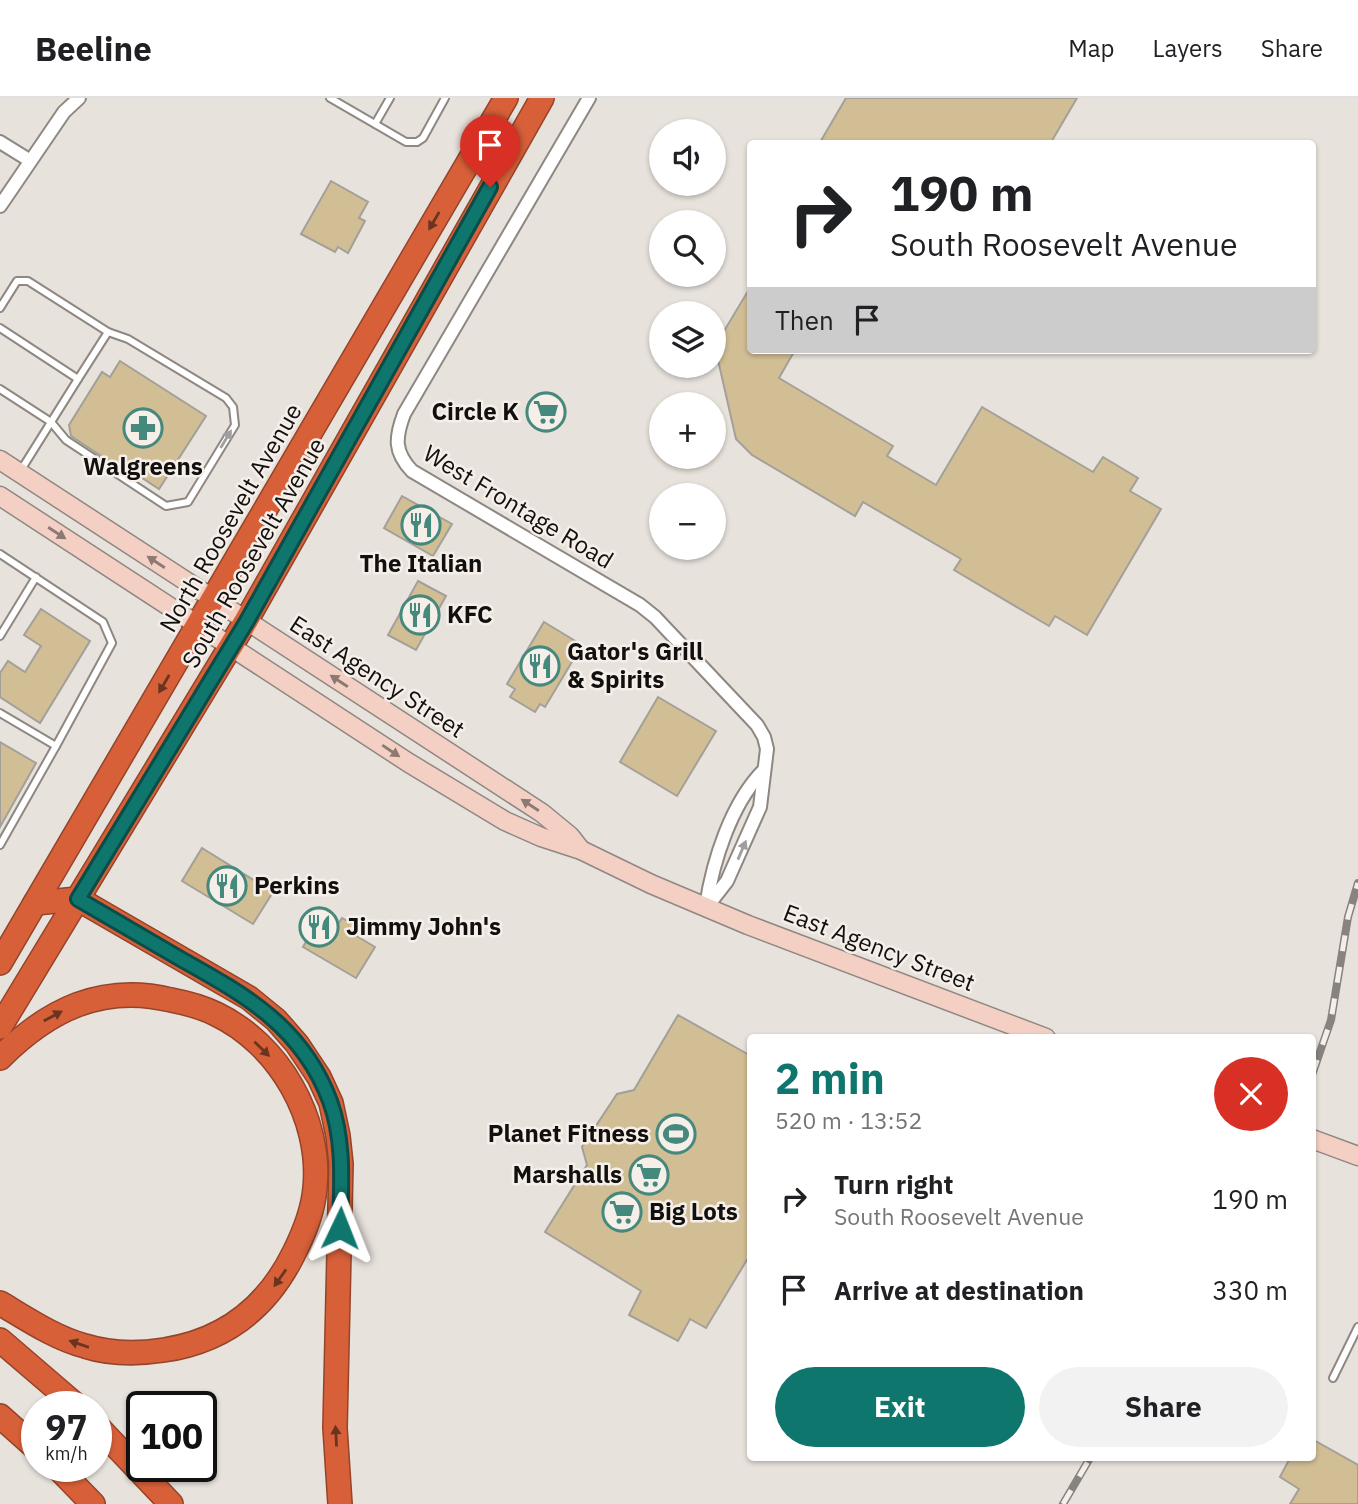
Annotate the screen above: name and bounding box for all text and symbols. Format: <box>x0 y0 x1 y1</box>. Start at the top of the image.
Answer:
text: Beeline <box>35 27 152 70</box>
text: Map <box>1068 32 1115 64</box>
text: Layers <box>1153 32 1223 64</box>
text: Share <box>1261 32 1323 64</box>
pin <box>460 115 520 187</box>
map controls <box>649 119 726 560</box>
button: sound <box>649 119 726 196</box>
icon: arrive <box>471 126 509 164</box>
text: 190 m <box>890 161 1034 224</box>
icon: right <box>775 168 866 259</box>
button: search <box>649 210 726 287</box>
one-way arrow <box>428 211 441 230</box>
text: South Roosevelt Avenue <box>890 223 1238 265</box>
button: layers <box>649 301 726 378</box>
icon: arrive <box>848 301 886 339</box>
text: Then <box>775 303 834 337</box>
supermarket icon: Circle K <box>525 391 567 433</box>
button: + <box>649 392 726 469</box>
place label: Circle K <box>431 395 519 427</box>
street label: North Roosevelt Avenue <box>152 397 309 638</box>
pharmacy icon: Walgreens <box>122 407 164 449</box>
one-way arrow <box>220 429 233 449</box>
street label: South Roosevelt Avenue <box>174 432 332 673</box>
street label: West Frontage Road <box>418 437 619 576</box>
place label: Walgreens <box>83 450 203 482</box>
button: − <box>649 483 726 560</box>
restaurant icon: The Italian <box>400 504 442 546</box>
one-way arrow <box>48 526 66 540</box>
place label: The Italian <box>360 547 482 579</box>
one-way arrow <box>146 555 166 568</box>
restaurant icon: KFC <box>399 594 441 636</box>
place label: KFC <box>447 598 493 630</box>
street label: East Agency Street <box>284 608 471 745</box>
place label: Gator's Grill & Spirits <box>567 635 703 695</box>
restaurant icon: Gator's Grill & Spirits <box>519 645 561 687</box>
one-way arrow <box>158 674 170 693</box>
one-way arrow <box>330 675 349 688</box>
one-way arrow <box>382 744 400 758</box>
one-way arrow <box>520 799 540 812</box>
one-way arrow <box>736 840 747 861</box>
restaurant icon: Perkins <box>206 865 248 907</box>
place label: Perkins <box>254 869 340 901</box>
street label: East Agency Street <box>779 896 980 998</box>
restaurant icon: Jimmy John's <box>298 906 340 948</box>
place label: Jimmy John's <box>346 910 501 942</box>
one-way arrow <box>43 1010 63 1022</box>
one-way arrow <box>253 1040 270 1057</box>
text: 2 min <box>775 1051 885 1106</box>
button: close <box>1214 1057 1288 1131</box>
text: 520 m · 13:52 <box>775 1105 922 1135</box>
sports icon: Planet Fitness <box>655 1113 697 1155</box>
place label: Planet Fitness <box>488 1117 649 1149</box>
supermarket icon: Marshalls <box>628 1154 670 1196</box>
place label: Marshalls <box>512 1158 622 1190</box>
text: Turn right <box>834 1167 953 1201</box>
icon: right <box>775 1180 813 1218</box>
text: 190 m <box>1212 1182 1288 1216</box>
position arrow <box>303 1191 377 1265</box>
supermarket icon: Big Lots <box>601 1191 643 1233</box>
place label: Big Lots <box>649 1195 738 1227</box>
text: South Roosevelt Avenue <box>834 1201 1084 1231</box>
one-way arrow <box>273 1269 287 1287</box>
icon: arrive <box>775 1271 813 1309</box>
text: Arrive at destination <box>834 1273 1084 1307</box>
text: 330 m <box>1212 1273 1288 1307</box>
one-way arrow <box>68 1338 89 1349</box>
button: Exit <box>775 1367 1025 1447</box>
button: Share <box>1039 1367 1288 1447</box>
speed limit sign: 100 <box>126 1391 217 1482</box>
text: 97 <box>45 1404 88 1450</box>
one-way arrow <box>330 1425 341 1447</box>
text: km/h <box>45 1442 88 1465</box>

